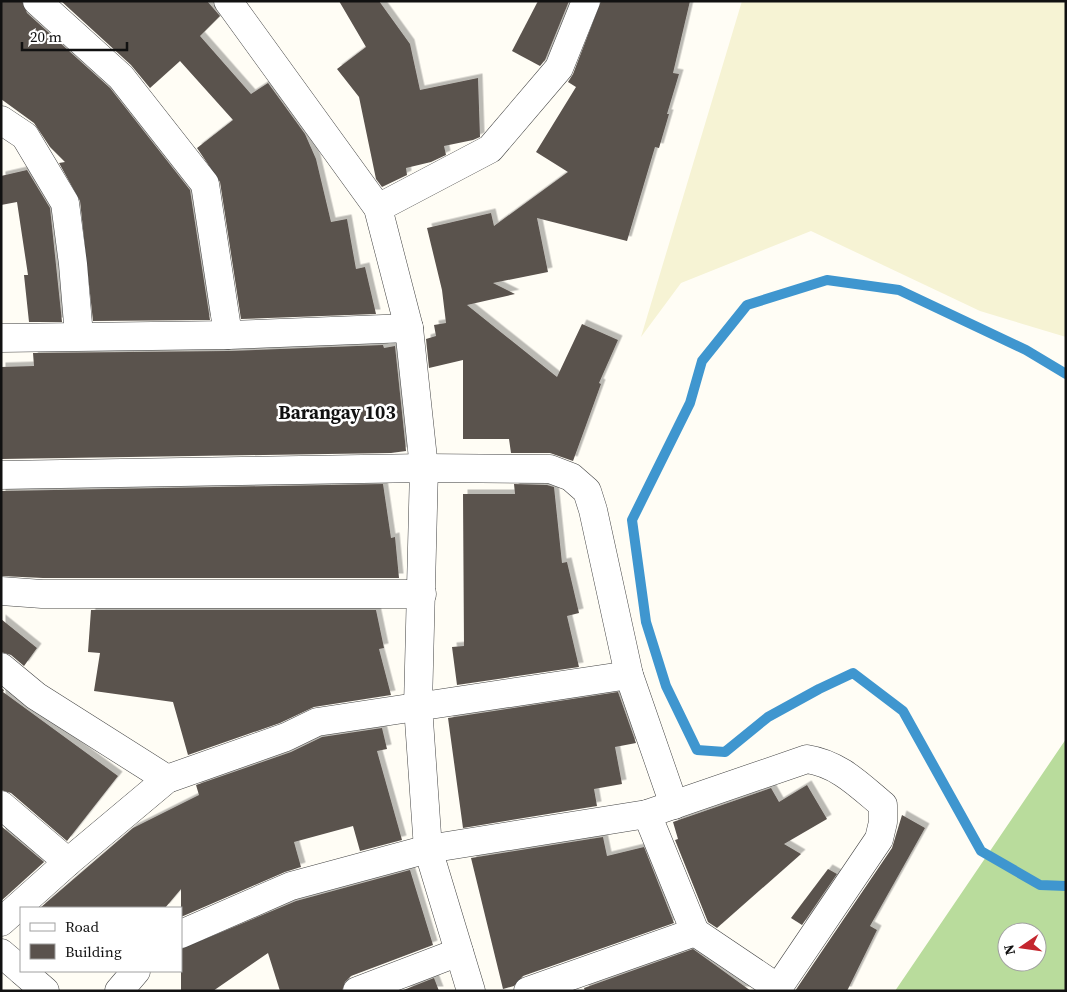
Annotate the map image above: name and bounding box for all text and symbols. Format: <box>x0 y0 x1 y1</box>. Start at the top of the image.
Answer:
scale bar <box>22 20 128 52</box>
text: 20 m <box>30 26 62 47</box>
district label: Barangay 103 <box>278 399 396 425</box>
legend <box>20 907 182 972</box>
text: Road <box>65 916 99 937</box>
north arrow <box>997 922 1047 972</box>
text: Building <box>65 941 122 962</box>
text: N <box>998 943 1020 957</box>

